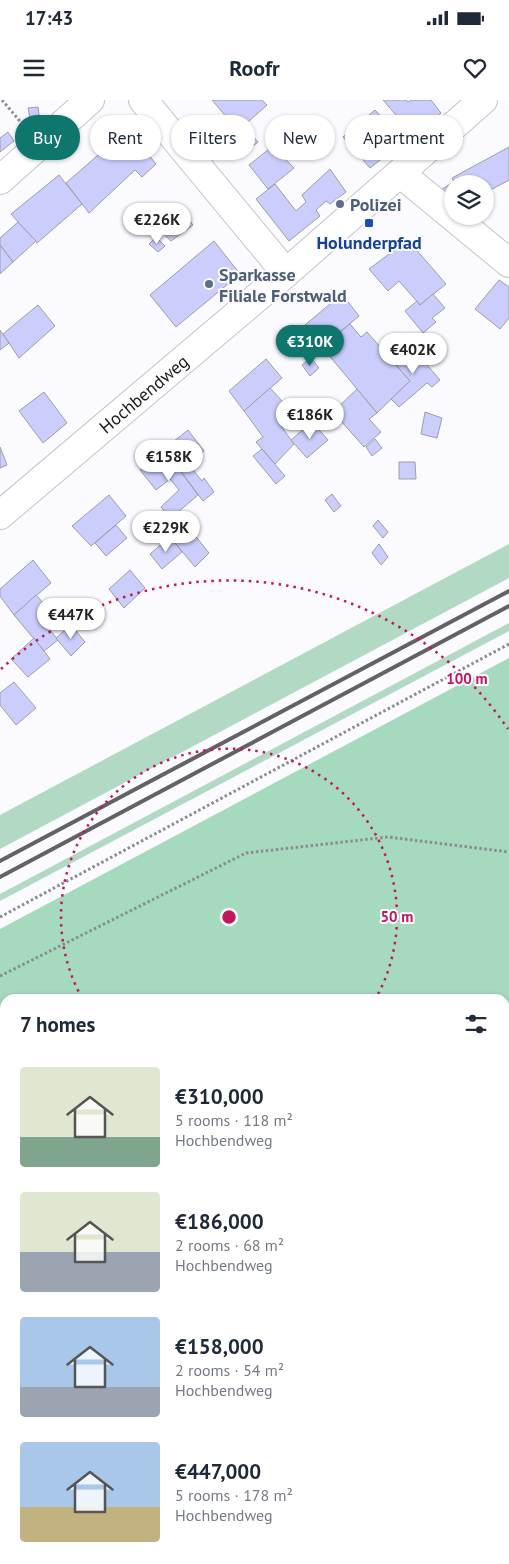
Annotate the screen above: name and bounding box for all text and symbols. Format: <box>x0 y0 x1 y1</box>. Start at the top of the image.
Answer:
text: 17:43 <box>25 6 73 30</box>
icon: menu <box>20 54 48 82</box>
text: Roofr <box>229 54 280 82</box>
icon: heart <box>461 54 489 82</box>
chip: Buy <box>15 115 80 160</box>
chip: Rent <box>90 115 161 160</box>
chip: Filters <box>171 115 255 160</box>
chip: New <box>265 115 335 160</box>
chip: Apartment <box>345 115 463 160</box>
map controls <box>444 175 494 225</box>
button: layers <box>444 175 494 225</box>
place label: Polizei <box>350 193 402 216</box>
marker: Polizei <box>334 198 346 210</box>
pin: €226K <box>122 202 192 245</box>
text: €226K <box>134 209 180 229</box>
marker: Holunderpfad <box>363 217 375 229</box>
place label: Holunderpfad <box>316 231 422 254</box>
place label: Sparkasse Filiale Forstwald <box>219 263 347 307</box>
marker: Sparkasse Filiale Forstwald <box>203 278 215 290</box>
pin: €310K <box>275 324 345 367</box>
text: €310K <box>287 331 333 351</box>
pin: €402K <box>378 332 448 375</box>
text: €402K <box>390 339 436 359</box>
street label: Hochbendweg <box>94 349 193 438</box>
pin: €186K <box>275 398 345 440</box>
text: €186K <box>287 404 333 424</box>
pin: €158K <box>134 440 204 482</box>
text: €158K <box>146 446 192 466</box>
pin: €229K <box>131 510 201 553</box>
text: €229K <box>143 517 189 537</box>
pin: €447K <box>36 598 106 640</box>
text: €447K <box>48 604 94 624</box>
text: 100 m <box>446 669 488 688</box>
text: 50 m <box>381 907 413 926</box>
centre of rings <box>220 908 238 926</box>
icon: filters <box>462 1010 490 1038</box>
text: 7 homes <box>20 1011 95 1038</box>
text: €310,000 <box>175 1083 264 1110</box>
icon: home <box>60 1087 120 1147</box>
text: 5 rooms · 118 m² <box>175 1110 293 1130</box>
text: Hochbendweg <box>175 1130 273 1150</box>
text: €186,000 <box>175 1208 264 1235</box>
icon: home <box>60 1212 120 1272</box>
text: 2 rooms · 68 m² <box>175 1235 284 1255</box>
text: Hochbendweg <box>175 1255 273 1275</box>
text: €158,000 <box>175 1333 264 1360</box>
icon: home <box>60 1337 120 1397</box>
text: 2 rooms · 54 m² <box>175 1360 284 1380</box>
text: Hochbendweg <box>175 1380 273 1400</box>
text: €447,000 <box>175 1458 261 1485</box>
icon: home <box>60 1462 120 1522</box>
text: 5 rooms · 178 m² <box>175 1485 293 1505</box>
text: Hochbendweg <box>175 1505 273 1525</box>

